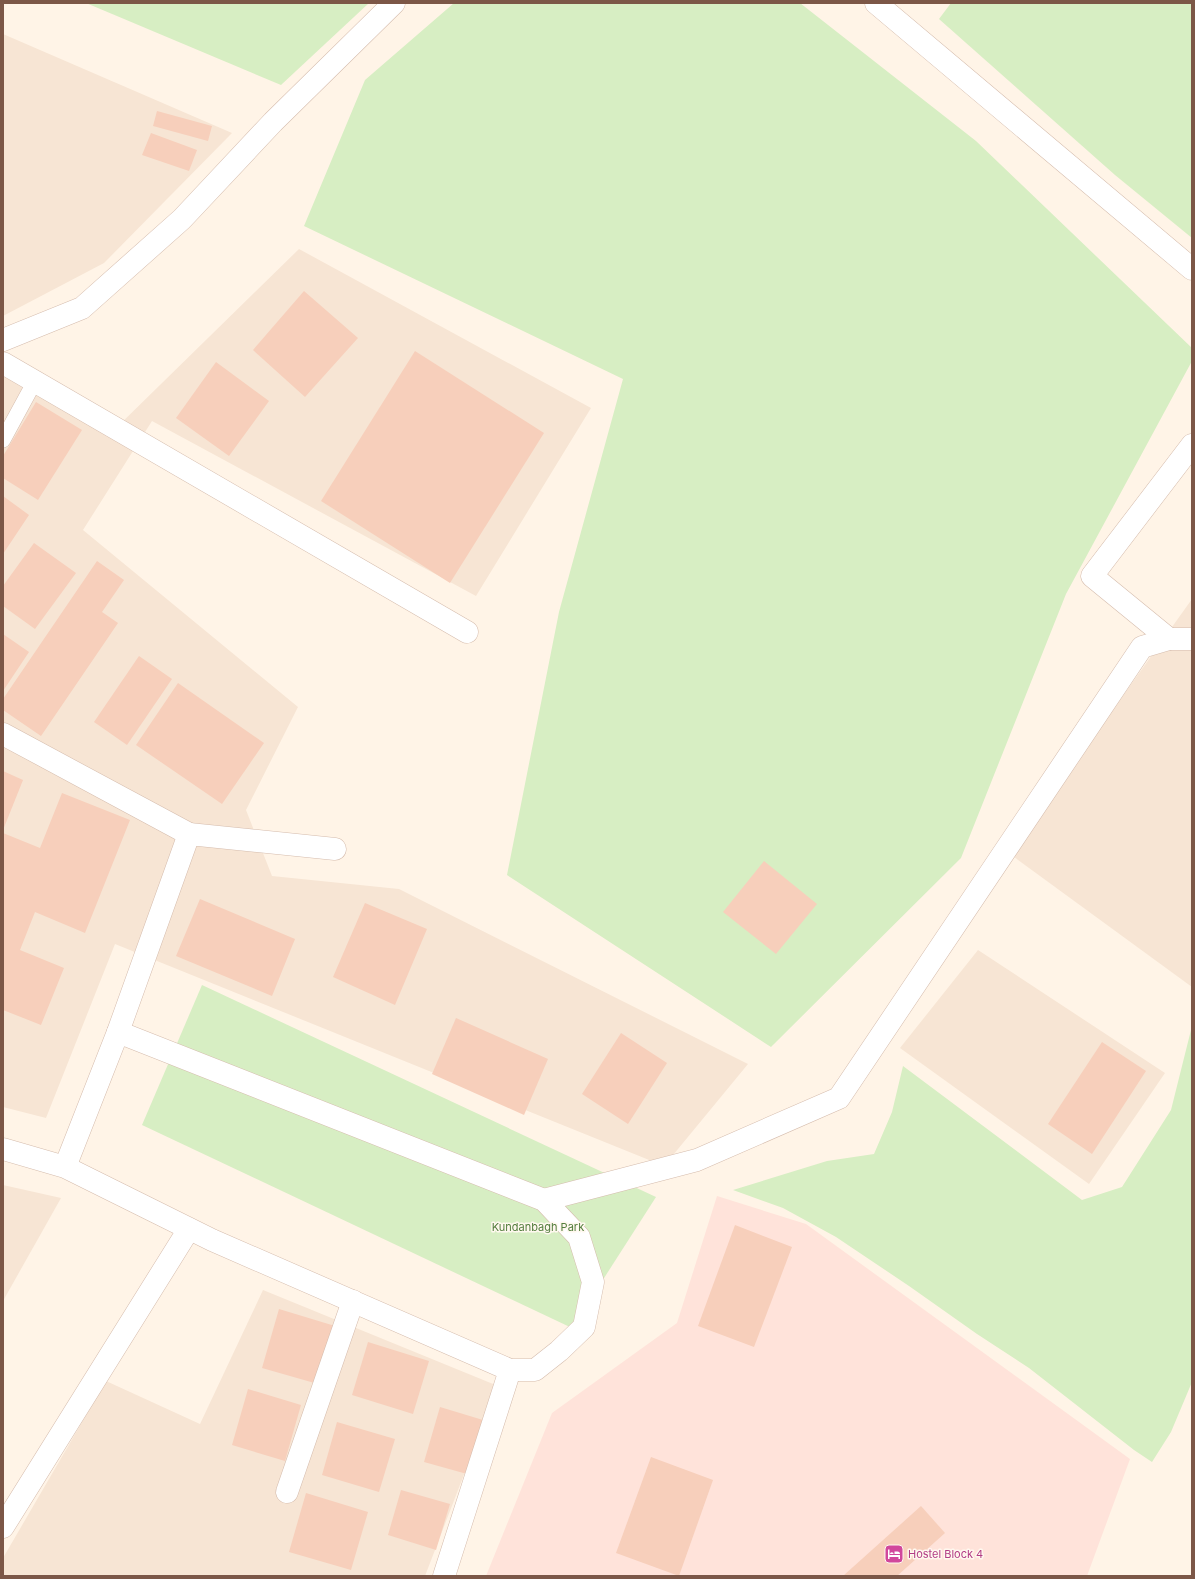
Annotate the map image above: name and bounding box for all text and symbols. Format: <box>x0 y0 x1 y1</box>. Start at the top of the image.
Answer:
park label: Kundanbagh Park <box>492 1220 584 1234</box>
hotel icon: Hostel Block 4 <box>883 1543 905 1565</box>
place label: Hostel Block 4 <box>908 1547 983 1561</box>

